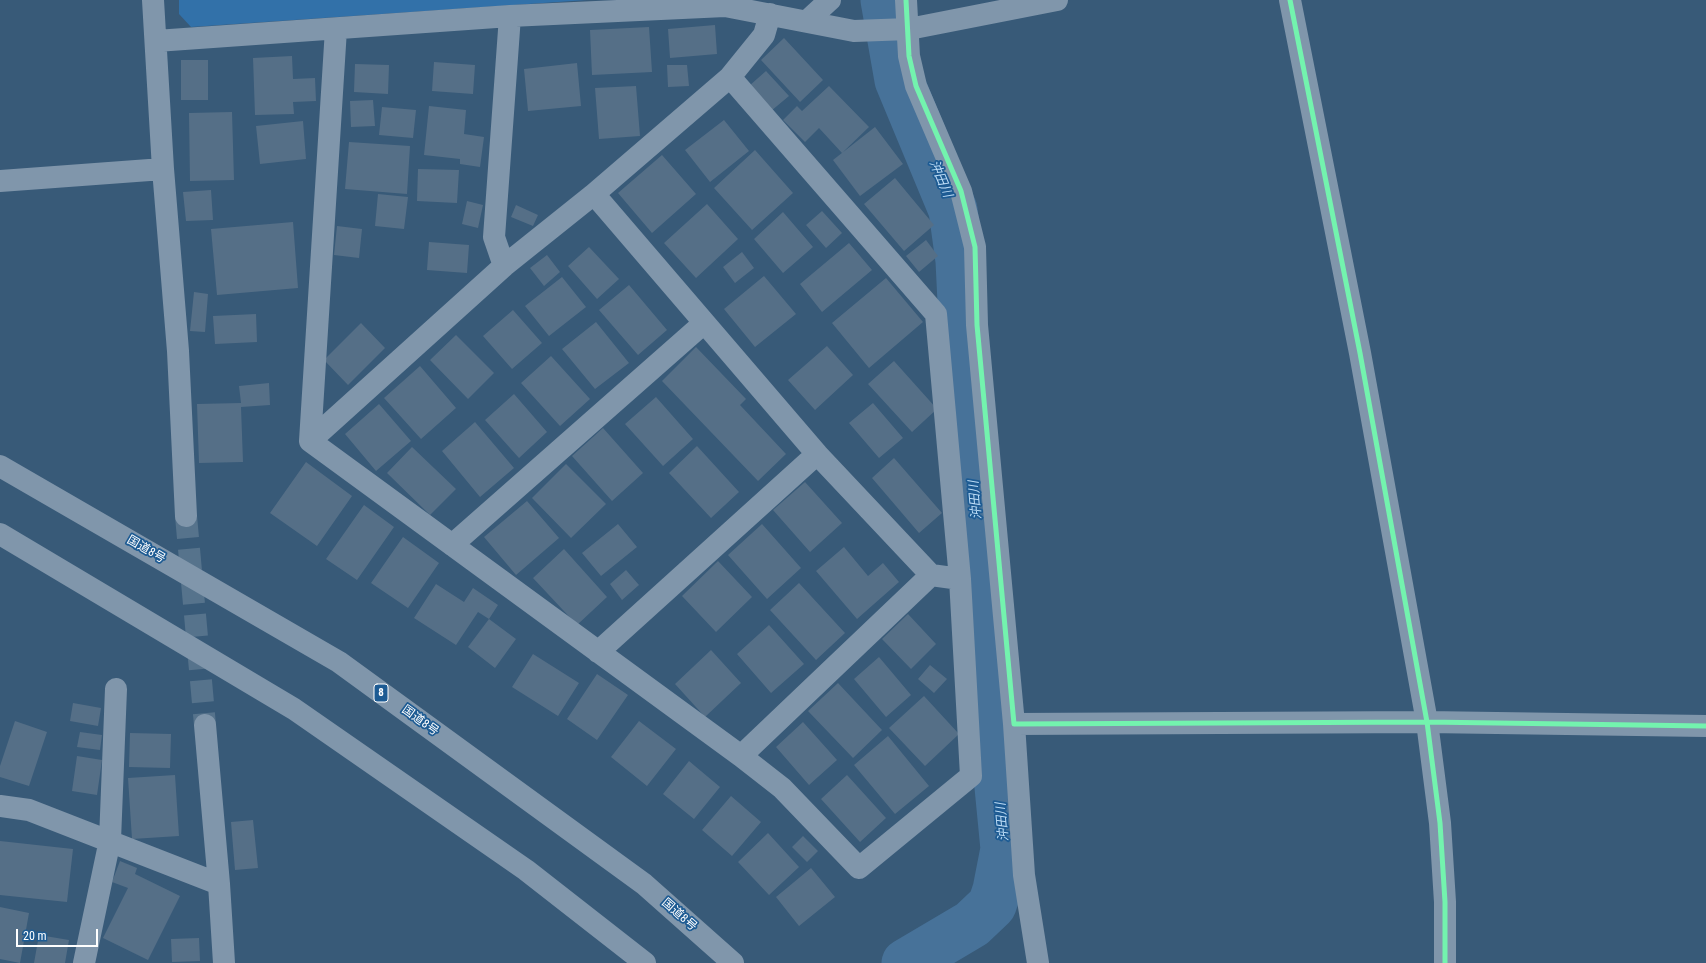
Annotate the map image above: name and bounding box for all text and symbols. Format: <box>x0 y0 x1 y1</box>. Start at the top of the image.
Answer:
water label: 沖田川 <box>925 158 955 200</box>
water label: 沖田川 <box>967 480 985 520</box>
street label: 国道8号 <box>124 533 168 567</box>
road number: 8 <box>374 684 388 702</box>
street label: 国道8号 <box>399 703 441 739</box>
water label: 沖田川 <box>994 802 1012 842</box>
street label: 国道8号 <box>658 896 700 934</box>
scale bar <box>18 921 100 947</box>
text: 20 m <box>23 929 47 943</box>

